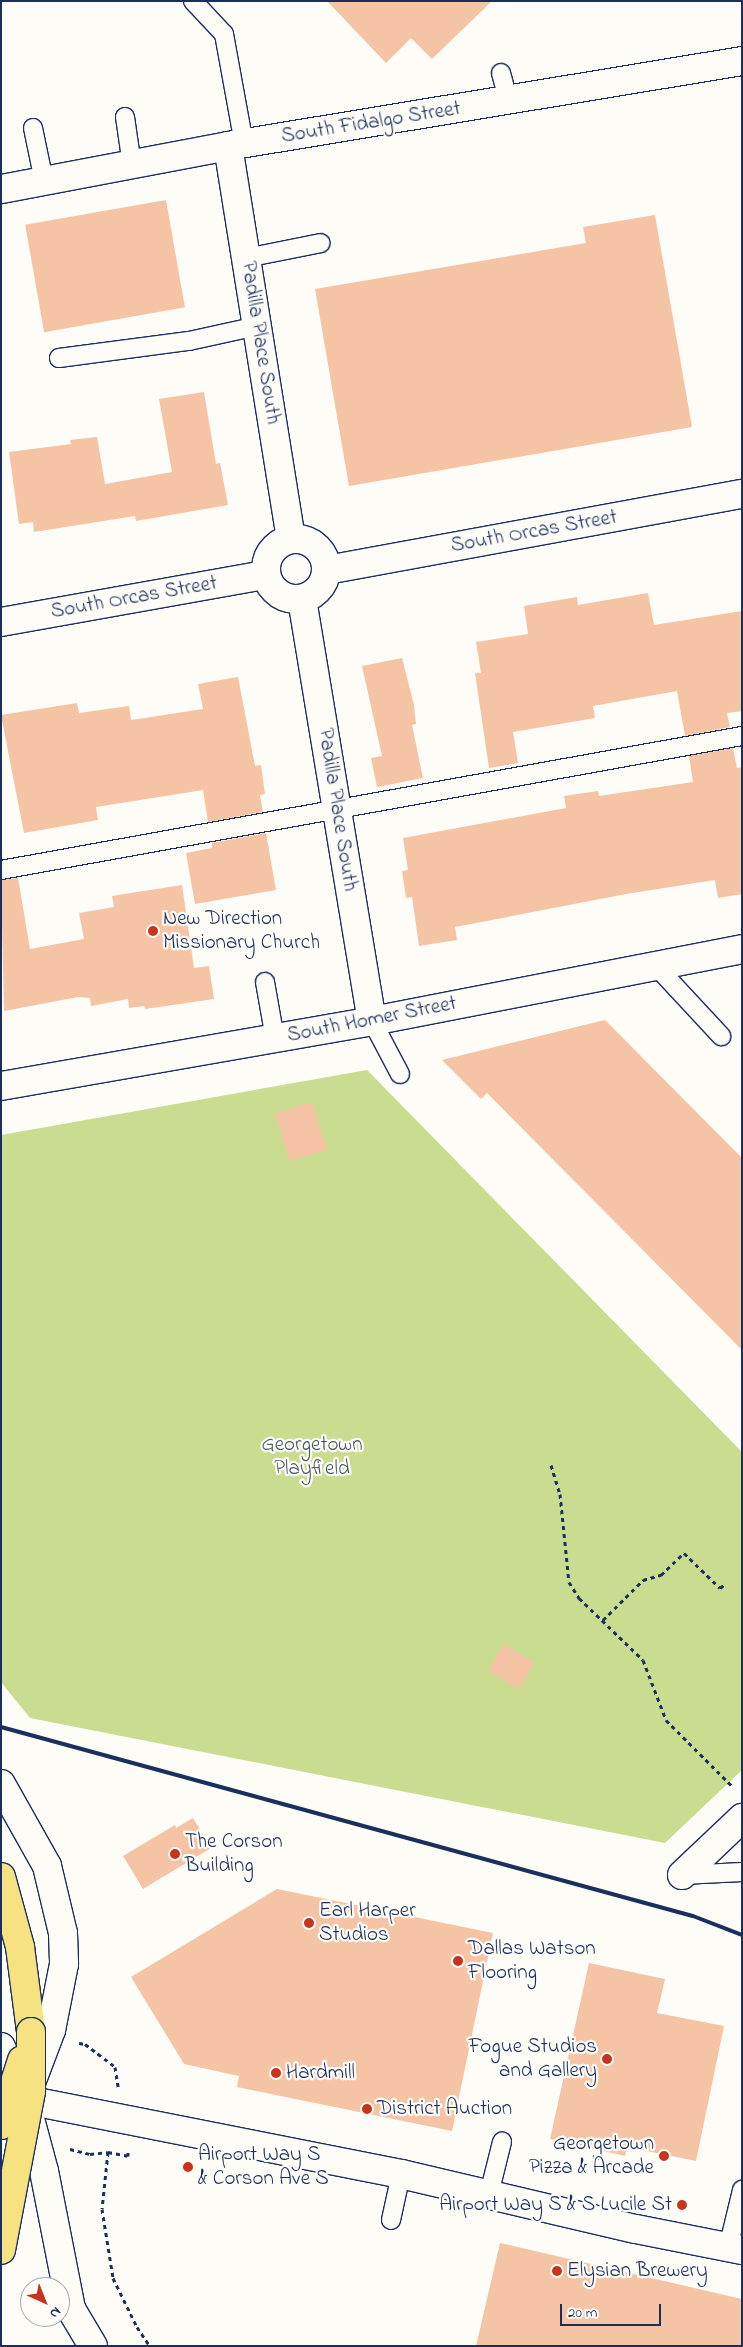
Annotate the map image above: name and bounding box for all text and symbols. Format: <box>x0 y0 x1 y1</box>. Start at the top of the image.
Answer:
street label: South Fidalgo Street <box>280 96 462 150</box>
street label: Padilla Place South <box>235 260 285 426</box>
street label: South Orcas Street <box>449 505 619 559</box>
street label: South Orcas Street <box>49 571 219 625</box>
street label: Padilla Place South <box>312 727 362 893</box>
place label: New Direction Missionary Church <box>163 906 320 956</box>
marker: New Direction Missionary Church <box>147 925 159 937</box>
street label: South Homer Street <box>285 991 459 1049</box>
park label: Georgetown Playfield <box>262 1432 362 1482</box>
place label: The Corson Building <box>185 1829 283 1879</box>
marker: The Corson Building <box>169 1848 181 1860</box>
place label: Earl Harper Studios <box>319 1898 416 1948</box>
marker: Earl Harper Studios <box>303 1917 315 1929</box>
place label: Dallas Watson Flooring <box>468 1936 596 1986</box>
marker: Dallas Watson Flooring <box>452 1955 464 1967</box>
place label: Fogue Studios and Gallery <box>469 2034 597 2084</box>
marker: Fogue Studios and Gallery <box>601 2053 613 2065</box>
place label: Hardmill <box>286 2060 355 2086</box>
marker: Hardmill <box>270 2067 282 2079</box>
place label: District Auction <box>377 2096 512 2122</box>
marker: District Auction <box>361 2103 373 2115</box>
place label: Georgetown Pizza & Arcade <box>529 2131 654 2181</box>
place label: Airport Way S & Corson Ave S <box>198 2142 329 2192</box>
marker: Georgetown Pizza & Arcade <box>658 2150 670 2162</box>
marker: Airport Way S & Corson Ave S <box>182 2161 194 2173</box>
place label: Airport Way S & S Lucile St <box>439 2192 672 2218</box>
marker: Airport Way S & S Lucile St <box>676 2199 688 2211</box>
place label: Elysian Brewery <box>567 2258 708 2284</box>
marker: Elysian Brewery <box>551 2265 563 2277</box>
north arrow <box>20 2277 70 2327</box>
scale bar <box>563 2294 664 2326</box>
text: N <box>44 2302 66 2323</box>
text: 20 m <box>568 2302 597 2324</box>

